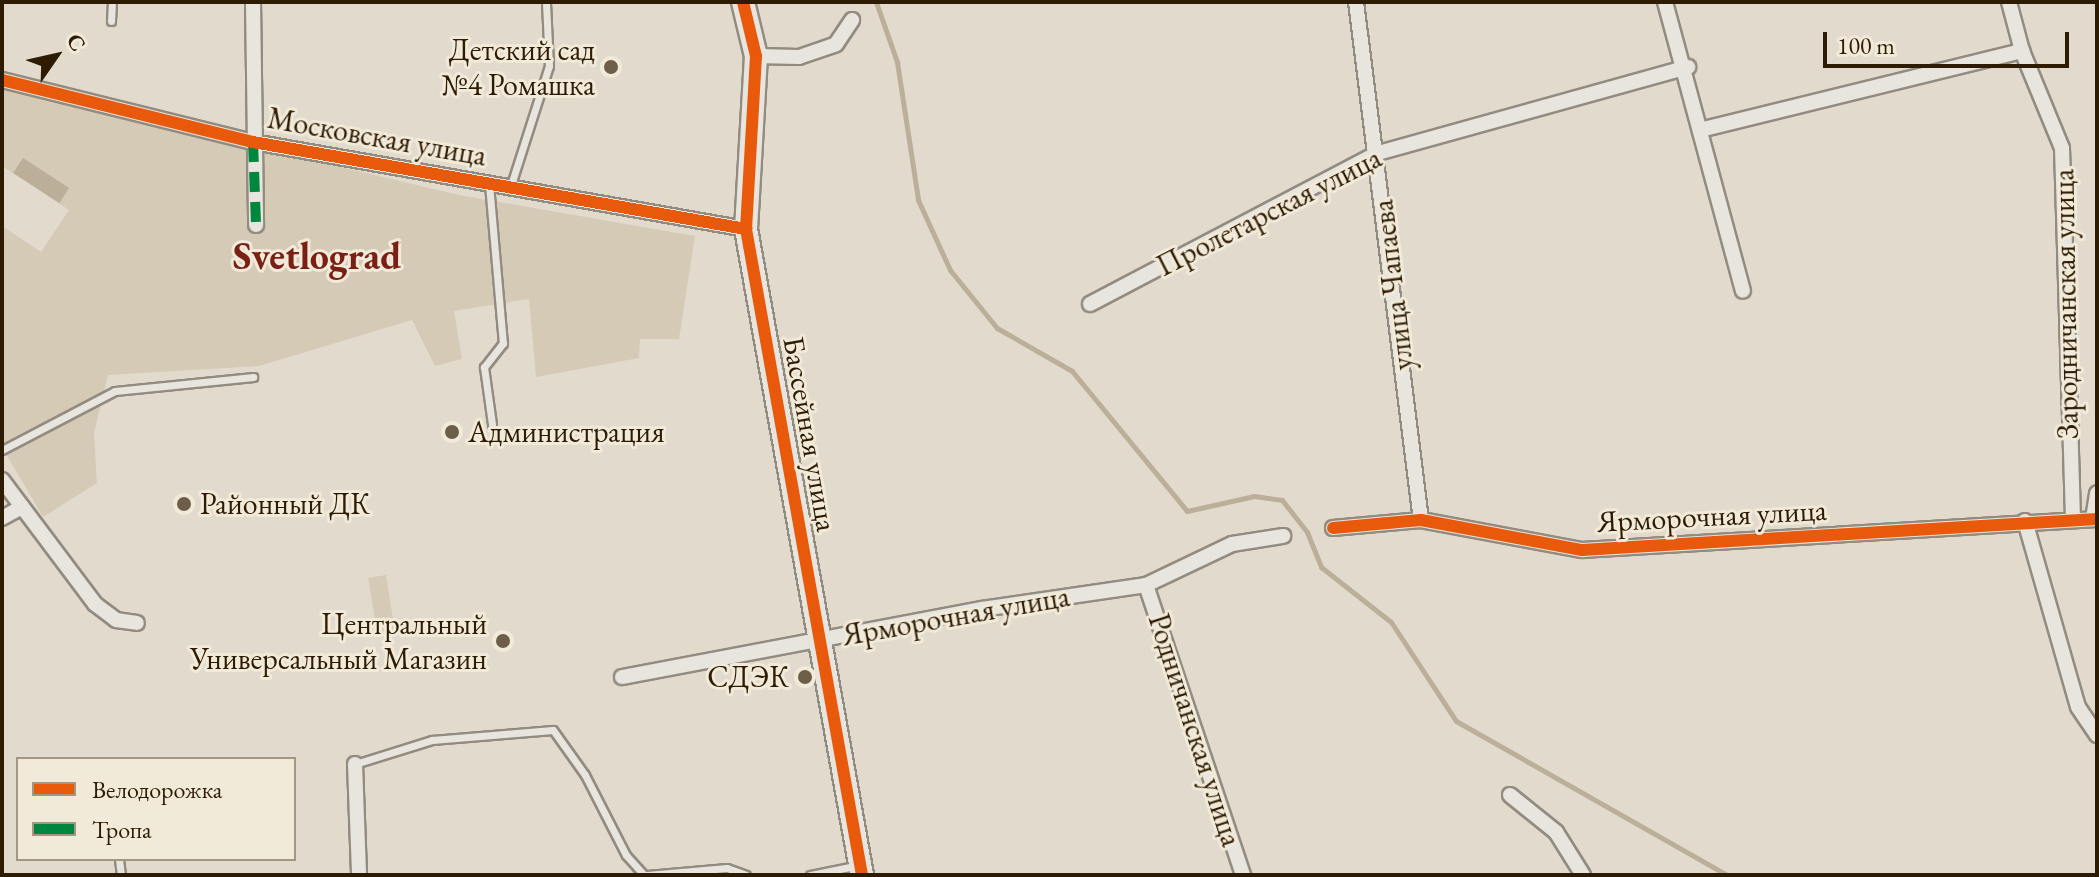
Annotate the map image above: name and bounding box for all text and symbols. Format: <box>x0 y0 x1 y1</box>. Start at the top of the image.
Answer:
north arrow <box>16 16 96 96</box>
scale bar <box>1827 16 2073 66</box>
text: С <box>60 28 93 57</box>
text: 100 m <box>1837 30 1895 61</box>
place label: Детский сад №4 Ромашка <box>442 32 595 102</box>
marker: Детский сад №4 Ромашка <box>602 58 620 76</box>
street label: Московская улица <box>265 100 489 174</box>
street label: Пролетарская улица <box>1151 140 1387 284</box>
street label: Зародничанская улица <box>2046 169 2086 439</box>
street label: улица Чапаева <box>1365 198 1421 372</box>
district label: Svetlograd <box>233 233 401 279</box>
street label: Бассейная улица <box>775 334 845 534</box>
place label: Администрация <box>468 414 665 450</box>
marker: Администрация <box>443 423 461 441</box>
place label: Районный ДК <box>200 486 370 522</box>
street label: Ярморочная улица <box>1596 492 1828 540</box>
marker: Районный ДК <box>175 495 193 513</box>
street label: Ярморочная улица <box>840 578 1072 654</box>
place label: Центральный Универсальный Магазин <box>190 606 487 676</box>
street label: Родничанская улица <box>1140 609 1250 851</box>
marker: Центральный Универсальный Магазин <box>494 632 512 650</box>
place label: СДЭК <box>707 659 789 695</box>
marker: СДЭК <box>796 668 814 686</box>
legend <box>16 757 296 861</box>
text: Велодорожка <box>92 774 222 805</box>
text: Тропа <box>92 814 152 845</box>

